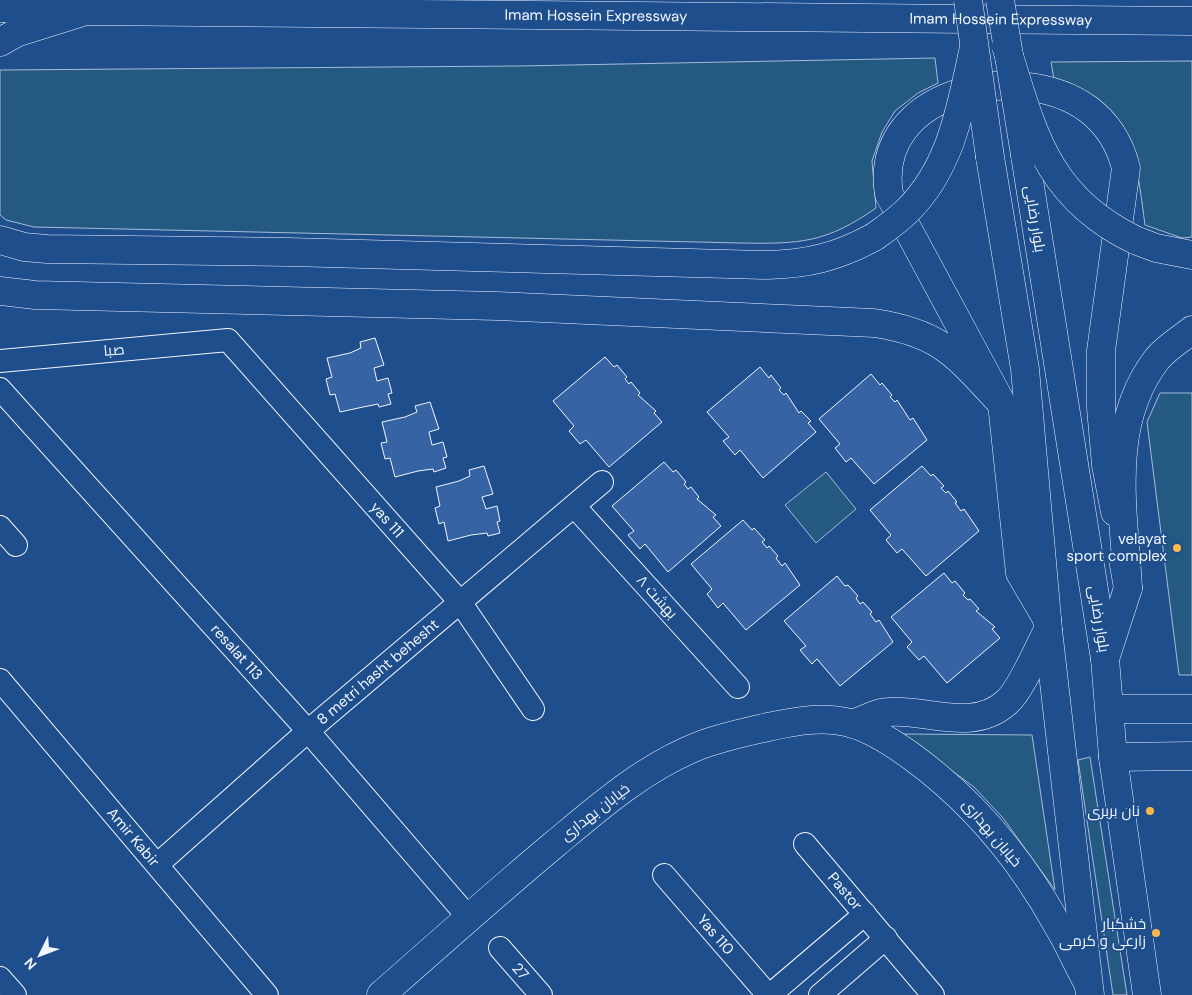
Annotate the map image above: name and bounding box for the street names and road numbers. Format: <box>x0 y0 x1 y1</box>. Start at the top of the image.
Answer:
street label: Imam Hossein Expressway <box>504 5 688 26</box>
street label: Imam Hossein Expressway <box>909 8 1093 30</box>
street label: بلوار رضایی <box>1020 184 1050 254</box>
street label: صبا <box>103 339 125 361</box>
street label: yas 111 <box>366 497 408 542</box>
street label: ۸ بهشت <box>632 571 682 623</box>
street label: بلوار رضایی <box>1084 584 1114 654</box>
street label: 8 metri hasht behesht <box>313 614 443 729</box>
street label: resalat 113 <box>206 620 267 684</box>
street label: خیابان بهداری <box>556 779 634 845</box>
street label: خیابان بهداری <box>958 795 1026 871</box>
street label: Amir Kabir <box>102 803 164 871</box>
street label: Pastor <box>823 868 867 915</box>
street label: Yas 110 <box>693 910 739 959</box>
street label: 27 <box>507 959 533 984</box>

